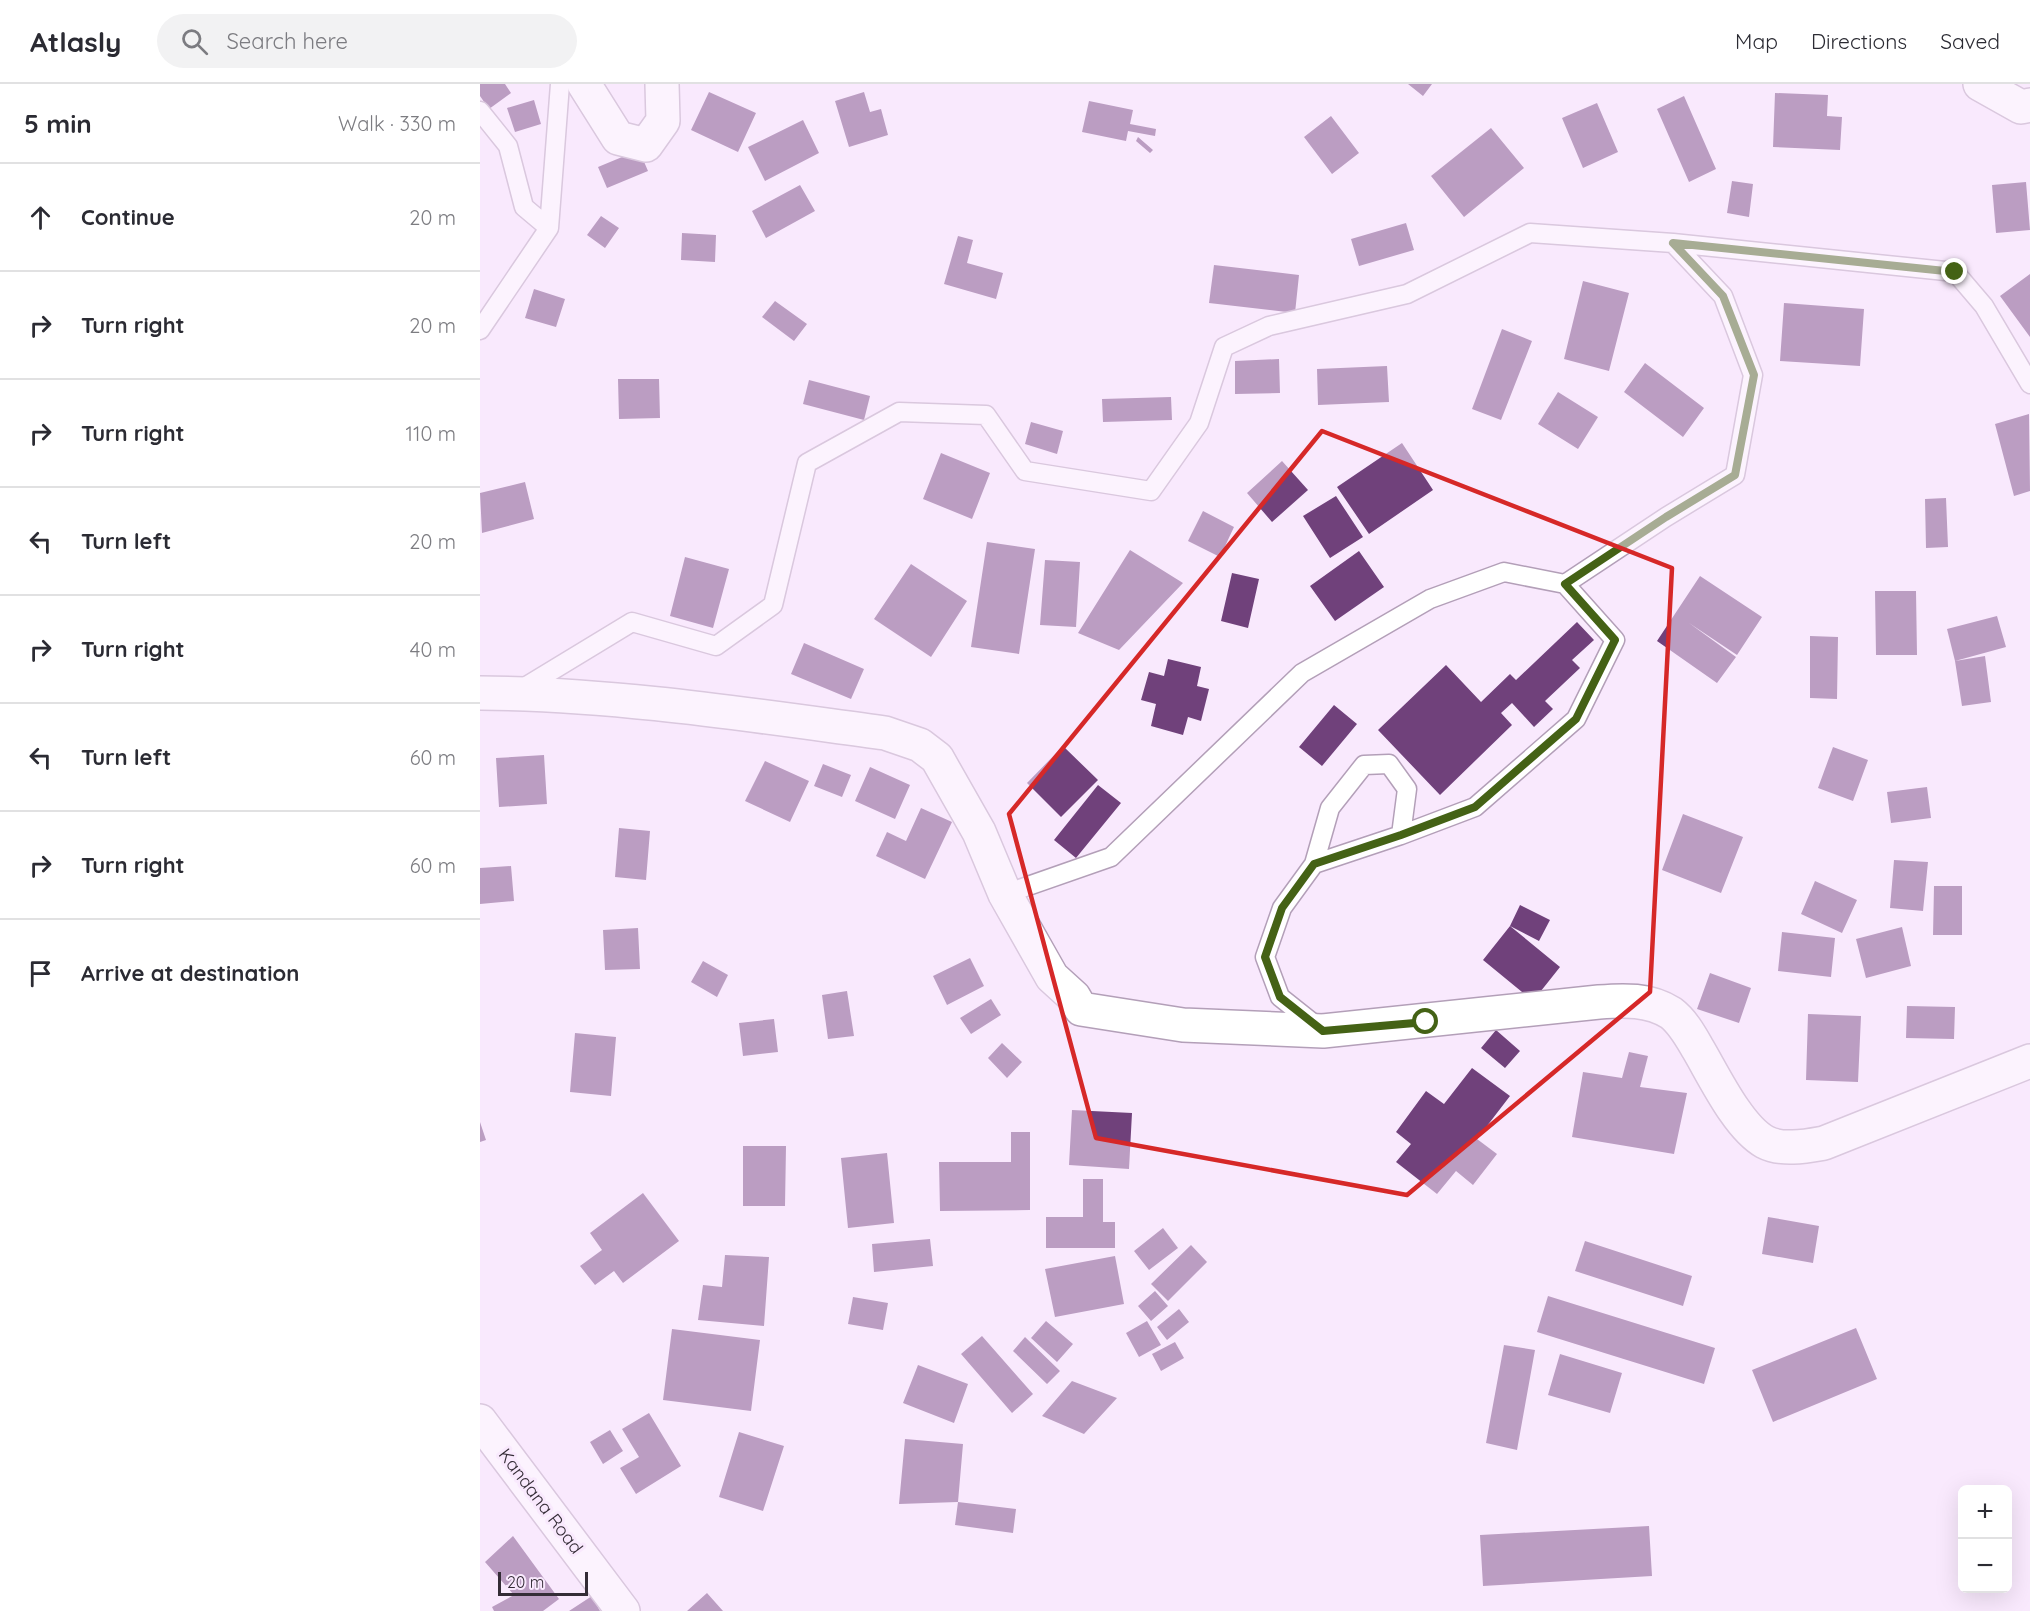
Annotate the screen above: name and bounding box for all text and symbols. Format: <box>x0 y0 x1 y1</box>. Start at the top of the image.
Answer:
search box <box>157 14 577 68</box>
text: Atlasly <box>30 24 121 59</box>
icon: search <box>178 25 211 58</box>
text: Search here <box>226 27 348 55</box>
text: Map <box>1735 28 1778 54</box>
text: Directions <box>1811 28 1907 54</box>
text: Saved <box>1940 28 2000 54</box>
text: 5 min <box>24 107 92 140</box>
text: Walk · 330 m <box>338 111 456 136</box>
icon: ahead <box>24 201 57 234</box>
text: Continue <box>81 203 175 231</box>
text: 20 m <box>409 205 456 230</box>
route end <box>1941 258 1967 284</box>
icon: right <box>24 309 57 342</box>
text: Turn right <box>81 311 185 339</box>
text: 20 m <box>409 313 456 338</box>
icon: right <box>24 417 57 450</box>
text: Turn right <box>81 419 185 447</box>
text: 110 m <box>406 421 456 446</box>
icon: left <box>24 525 57 558</box>
text: Turn left <box>81 527 171 555</box>
text: 20 m <box>409 529 456 554</box>
icon: right <box>24 633 57 666</box>
text: Turn right <box>81 635 185 663</box>
text: 40 m <box>410 637 456 662</box>
icon: left <box>24 741 57 774</box>
text: Turn left <box>81 743 171 771</box>
text: 60 m <box>410 745 456 770</box>
icon: right <box>24 849 57 882</box>
text: Turn right <box>81 851 185 879</box>
text: 60 m <box>410 853 456 878</box>
icon: arrive <box>24 957 57 990</box>
text: Arrive at destination <box>81 959 299 987</box>
route start <box>1412 1008 1438 1034</box>
street label: Kandana Road <box>494 1444 588 1558</box>
map controls <box>1958 1485 2012 1593</box>
button: + <box>1958 1485 2012 1539</box>
button: − <box>1958 1539 2012 1593</box>
scale bar <box>498 1569 588 1596</box>
text: 20 m <box>507 1572 544 1592</box>

